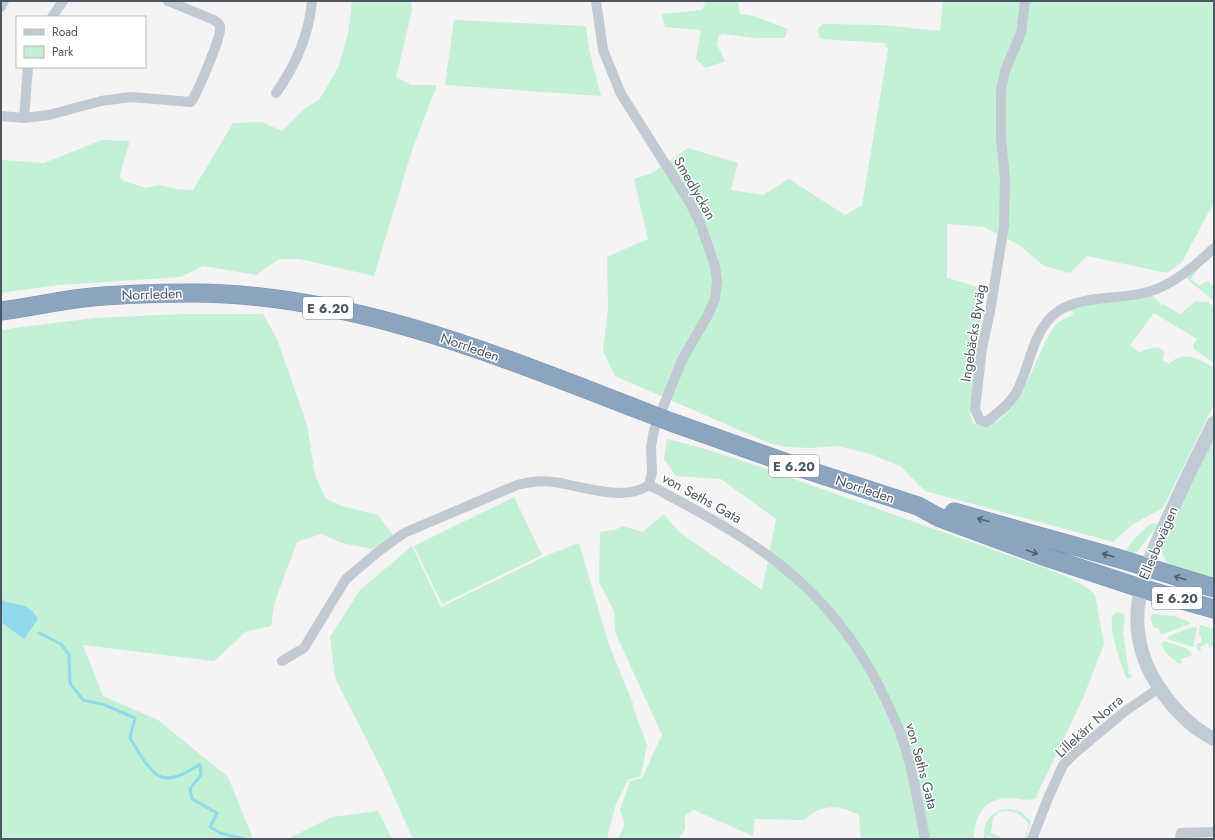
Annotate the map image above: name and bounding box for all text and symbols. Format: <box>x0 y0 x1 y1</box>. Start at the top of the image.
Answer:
legend <box>16 16 146 68</box>
text: Road <box>52 23 78 41</box>
text: Park <box>52 43 74 61</box>
street label: Smedlyckan <box>669 153 721 223</box>
street label: Norrleden <box>121 283 183 305</box>
street label: Ingebäcks Byväg <box>955 283 991 383</box>
road number: E 6.20 <box>303 297 353 319</box>
street label: Norrleden <box>438 328 502 366</box>
road number: E 6.20 <box>769 455 819 477</box>
street label: von Seths Gata <box>659 468 745 528</box>
street label: Norrleden <box>833 470 897 508</box>
street label: Ellesbovägen <box>1134 503 1182 583</box>
one-way arrow <box>977 516 990 523</box>
one-way arrow <box>1025 549 1038 556</box>
one-way arrow <box>1102 551 1115 558</box>
one-way arrow <box>1173 574 1186 581</box>
road number: E 6.20 <box>1152 587 1202 609</box>
street label: Lillekärr Norra <box>1051 690 1127 762</box>
street label: von Seths Gata <box>901 721 943 811</box>

